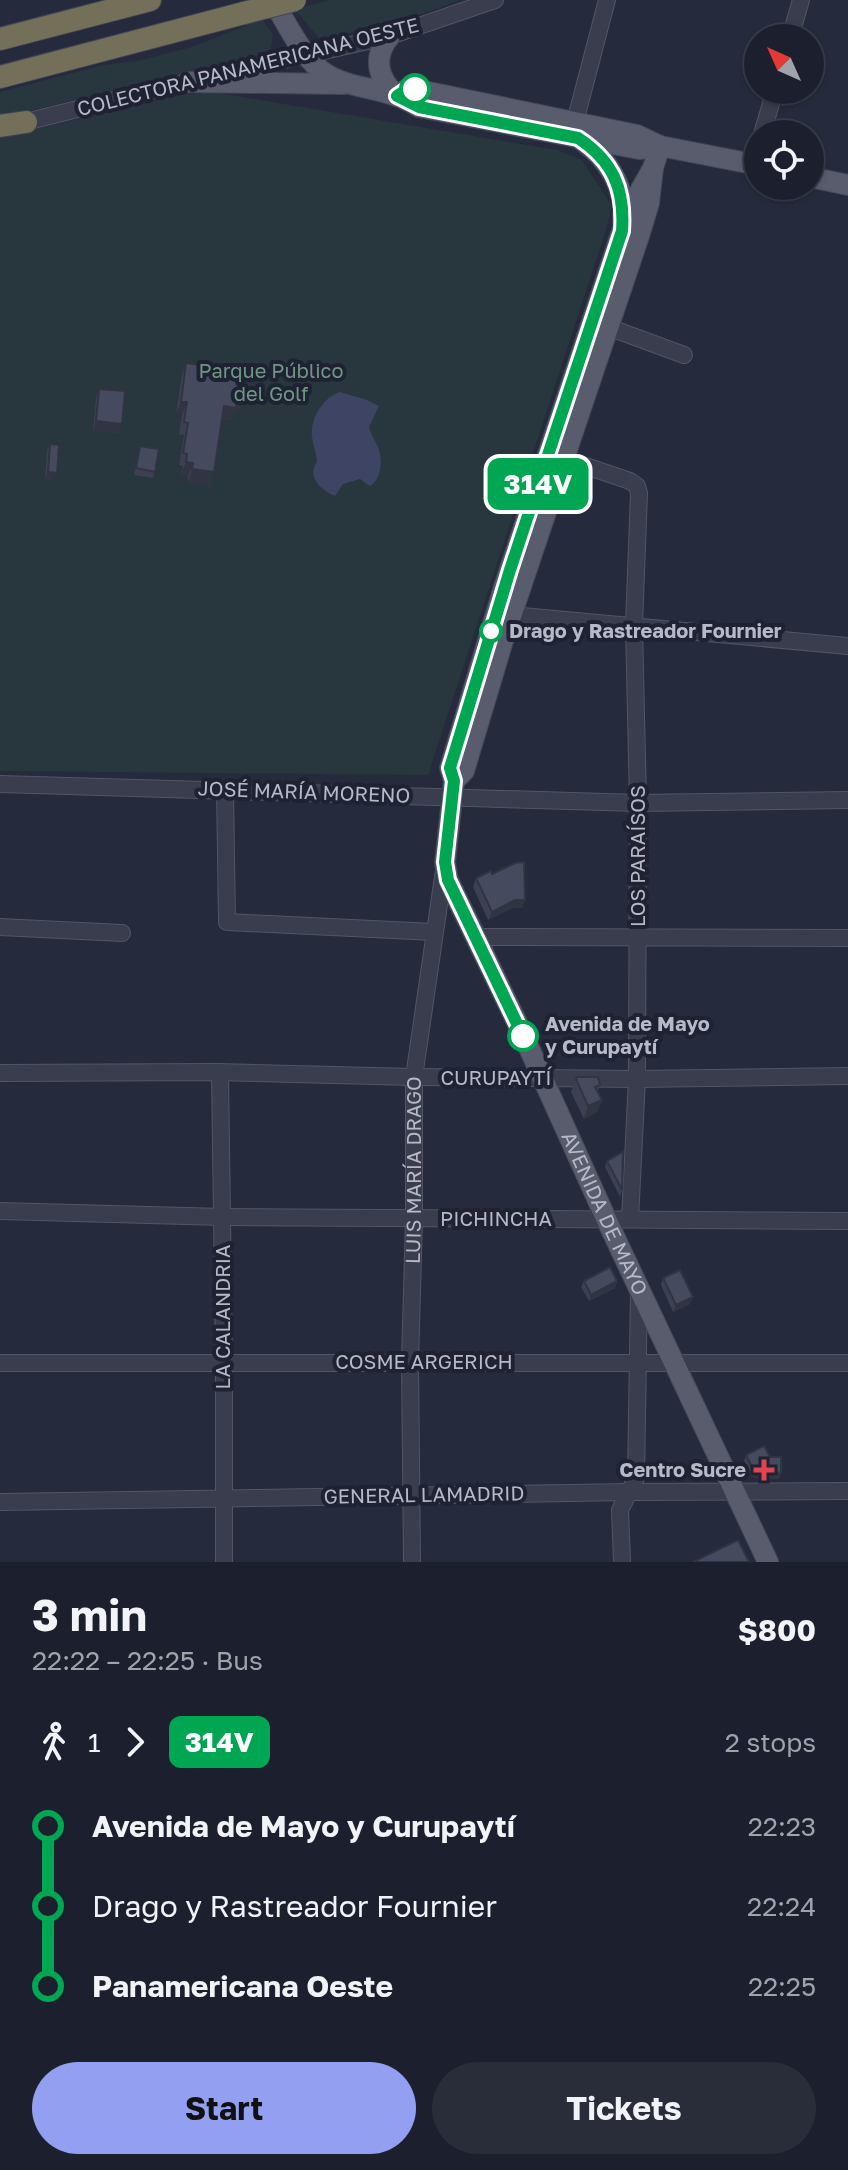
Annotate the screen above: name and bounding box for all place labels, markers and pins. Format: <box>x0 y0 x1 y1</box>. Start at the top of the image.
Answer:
unlabelled marker <box>400 74 430 104</box>
place label: Drago y Rastreador Fournier <box>509 618 782 642</box>
marker: Drago y Rastreador Fournier <box>480 620 502 642</box>
place label: Avenida de Mayo y Curupaytí <box>545 1011 710 1058</box>
marker: Avenida de Mayo y Curupaytí <box>508 1021 538 1051</box>
place label: Centro Sucre <box>619 1457 746 1481</box>
marker: Centro Sucre <box>753 1459 775 1481</box>

